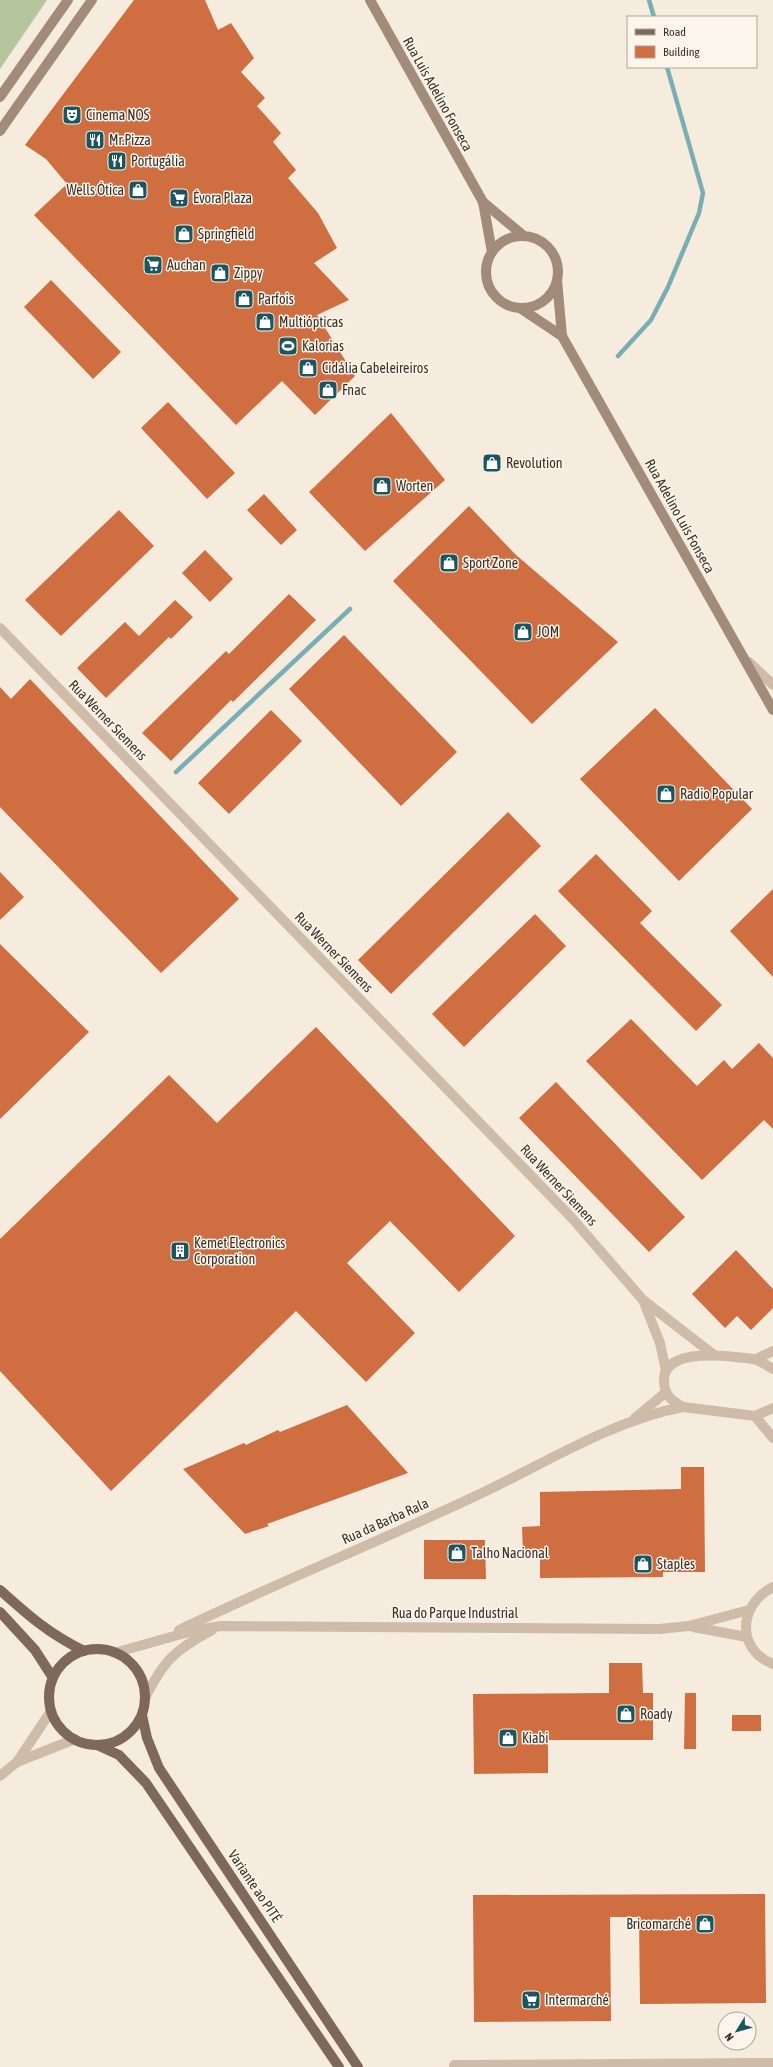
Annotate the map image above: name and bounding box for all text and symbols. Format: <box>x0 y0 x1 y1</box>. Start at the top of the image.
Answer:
legend <box>627 16 757 68</box>
text: Road <box>663 25 686 39</box>
street label: Rua Luís Adelino Fonseca <box>400 34 476 154</box>
text: Building <box>663 45 701 59</box>
theatre icon: Cinema NOS <box>61 104 83 126</box>
place label: Cinema NOS <box>86 107 150 123</box>
restaurant icon: Mr.Pizza <box>84 129 106 151</box>
place label: Mr.Pizza <box>109 132 151 148</box>
restaurant icon: Portugália <box>106 150 128 172</box>
place label: Portugália <box>131 153 185 169</box>
shop icon: Wells Ótica <box>127 179 149 201</box>
place label: Wells Ótica <box>67 182 124 198</box>
supermarket icon: Évora Plaza <box>168 187 190 209</box>
place label: Évora Plaza <box>193 190 252 206</box>
shop icon: Springfield <box>173 223 195 245</box>
place label: Springfield <box>198 226 254 242</box>
supermarket icon: Auchan <box>142 254 164 276</box>
place label: Auchan <box>167 257 206 273</box>
shop icon: Zippy <box>209 262 231 284</box>
place label: Zippy <box>234 265 263 281</box>
shop icon: Parfois <box>233 288 255 310</box>
place label: Parfois <box>258 291 294 307</box>
shop icon: Multiópticas <box>254 311 276 333</box>
place label: Multiópticas <box>279 314 343 330</box>
sports icon: Kalorias <box>277 335 299 357</box>
place label: Kalorias <box>302 338 344 354</box>
shop icon: Cidália Cabeleireiros <box>297 357 319 379</box>
place label: Cidália Cabeleireiros <box>322 360 428 376</box>
shop icon: Fnac <box>317 379 339 401</box>
place label: Fnac <box>342 382 367 398</box>
shop icon: Revolution <box>481 452 503 474</box>
place label: Revolution <box>506 455 563 471</box>
street label: Rua Adelino Luís Fonseca <box>642 456 718 576</box>
shop icon: Worten <box>371 475 393 497</box>
place label: Worten <box>396 478 433 494</box>
shop icon: Sport Zone <box>438 552 460 574</box>
place label: Sport Zone <box>463 555 518 571</box>
shop icon: JOM <box>512 621 534 643</box>
place label: JOM <box>537 624 559 640</box>
street label: Rua Werner Siemens <box>66 677 150 763</box>
shop icon: Radio Popular <box>655 783 677 805</box>
place label: Radio Popular <box>680 786 754 802</box>
street label: Rua Werner Siemens <box>292 909 376 995</box>
street label: Rua Werner Siemens <box>517 1141 601 1229</box>
place label: Kemet Electronics Corporation <box>194 1235 285 1267</box>
building icon: Kemet Electronics Corporation <box>169 1240 191 1262</box>
street label: Rua da Barba Rala <box>339 1495 431 1547</box>
shop icon: Talho Nacional <box>446 1542 468 1564</box>
place label: Talho Nacional <box>471 1545 549 1561</box>
shop icon: Staples <box>632 1553 654 1575</box>
place label: Staples <box>657 1556 695 1572</box>
street label: Rua do Parque Industrial <box>392 1605 519 1621</box>
shop icon: Roady <box>615 1703 637 1725</box>
place label: Roady <box>640 1706 673 1722</box>
shop icon: Kiabi <box>497 1727 519 1749</box>
place label: Kiabi <box>522 1730 548 1746</box>
street label: Variante ao PITÉ <box>225 1847 285 1925</box>
shop icon: Bricomarché <box>694 1913 716 1935</box>
place label: Bricomarché <box>626 1916 691 1932</box>
supermarket icon: Intermarché <box>520 1989 542 2011</box>
place label: Intermarché <box>545 1992 609 2008</box>
north arrow <box>717 2011 757 2051</box>
text: N <box>722 2031 736 2043</box>

